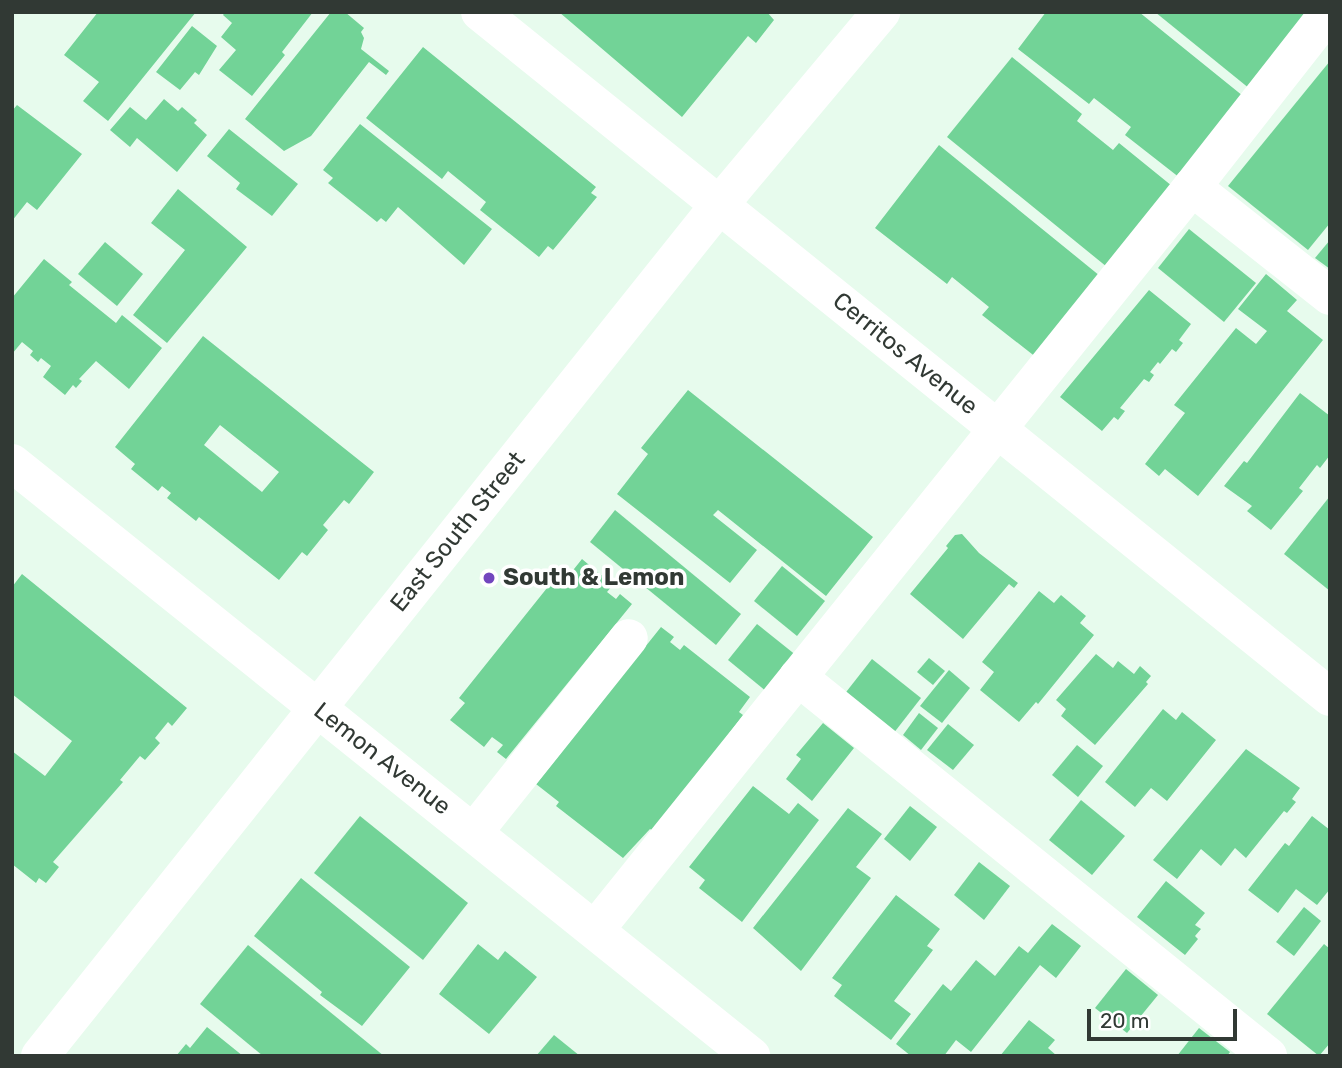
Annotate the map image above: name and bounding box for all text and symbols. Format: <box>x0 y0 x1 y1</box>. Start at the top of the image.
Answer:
street label: Cerritos Avenue <box>826 287 984 421</box>
street label: East South Street <box>385 446 531 618</box>
place label: South & Lemon <box>503 564 684 592</box>
marker: South & Lemon <box>481 570 497 586</box>
street label: Lemon Avenue <box>308 696 456 822</box>
scale bar <box>1090 995 1240 1038</box>
text: 20 m <box>1100 1008 1149 1033</box>

